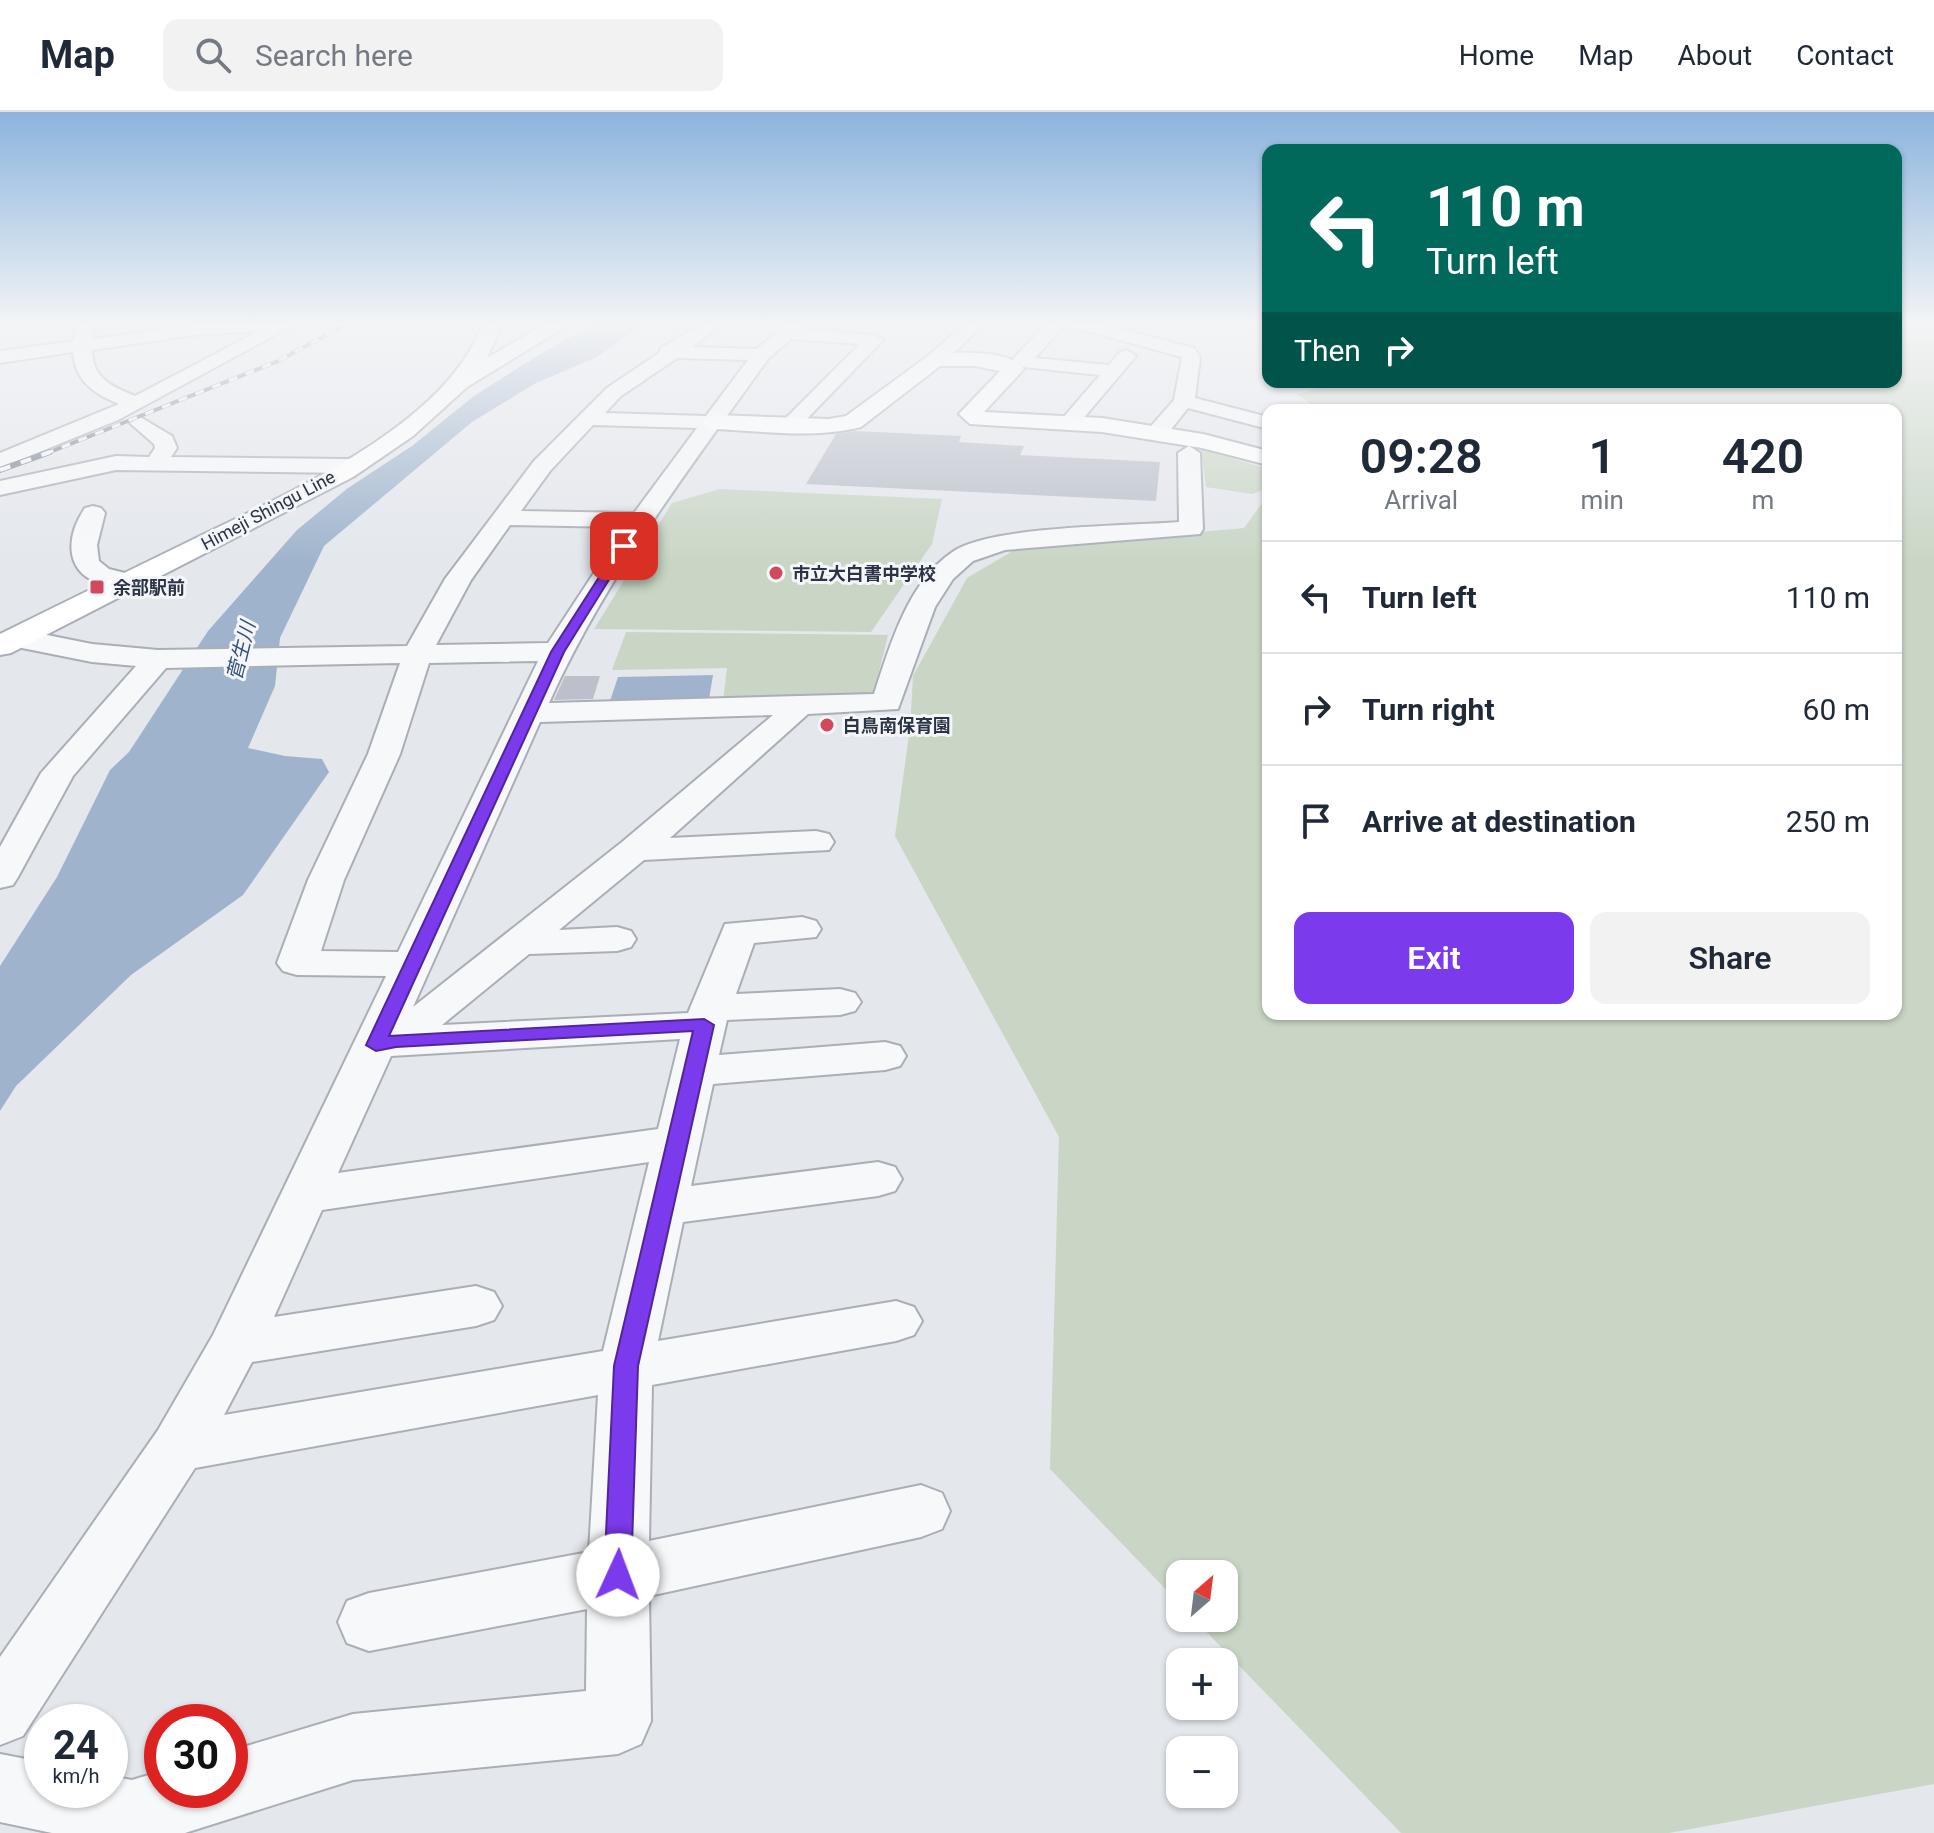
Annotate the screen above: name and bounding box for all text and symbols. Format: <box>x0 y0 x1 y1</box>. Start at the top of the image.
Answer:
search box <box>163 19 723 91</box>
text: Map <box>40 33 115 77</box>
icon: search <box>191 33 235 77</box>
text: Search here <box>255 38 413 73</box>
text: Home <box>1459 39 1534 72</box>
text: Map <box>1578 39 1634 72</box>
text: About <box>1678 39 1752 72</box>
text: Contact <box>1796 39 1894 72</box>
text: 110 m <box>1426 174 1585 240</box>
icon: left <box>1294 176 1398 280</box>
text: Turn left <box>1426 241 1559 283</box>
icon: right <box>1377 328 1421 372</box>
text: Then <box>1294 333 1361 368</box>
text: 09:28 <box>1360 428 1483 485</box>
text: 1 <box>1589 428 1616 485</box>
text: 420 <box>1722 428 1804 485</box>
street label: Himeji Shingu Line <box>197 466 339 554</box>
text: Arrival <box>1384 485 1458 515</box>
text: min <box>1580 485 1624 515</box>
text: m <box>1752 485 1774 515</box>
pin <box>590 512 658 580</box>
icon: arrive <box>602 524 646 568</box>
place label: 市立大白書中学校 <box>792 563 936 584</box>
marker: 市立大白書中学校 <box>767 564 785 582</box>
icon: left <box>1294 575 1338 619</box>
place label: 余部駅前 <box>113 577 185 598</box>
marker: 余部駅前 <box>88 578 106 596</box>
text: Turn left <box>1362 580 1477 615</box>
text: 110 m <box>1786 580 1870 615</box>
water label: 菅生川 <box>222 617 260 683</box>
icon: right <box>1294 687 1338 731</box>
text: Turn right <box>1362 692 1495 727</box>
text: 60 m <box>1803 692 1870 727</box>
place label: 白鳥南保育園 <box>843 715 951 736</box>
marker: 白鳥南保育園 <box>818 716 836 734</box>
icon: arrive <box>1294 799 1338 843</box>
text: Arrive at destination <box>1362 804 1636 839</box>
text: 250 m <box>1786 804 1870 839</box>
button: Exit <box>1294 912 1574 1004</box>
button: Share <box>1590 912 1870 1004</box>
position arrow <box>576 1533 660 1617</box>
north arrow <box>1166 1560 1238 1632</box>
map controls <box>1166 1560 1238 1808</box>
button: + <box>1166 1648 1238 1720</box>
speed limit sign: 30 <box>144 1704 248 1808</box>
text: 24 <box>53 1722 99 1769</box>
button: − <box>1166 1736 1238 1808</box>
text: km/h <box>53 1764 99 1788</box>

